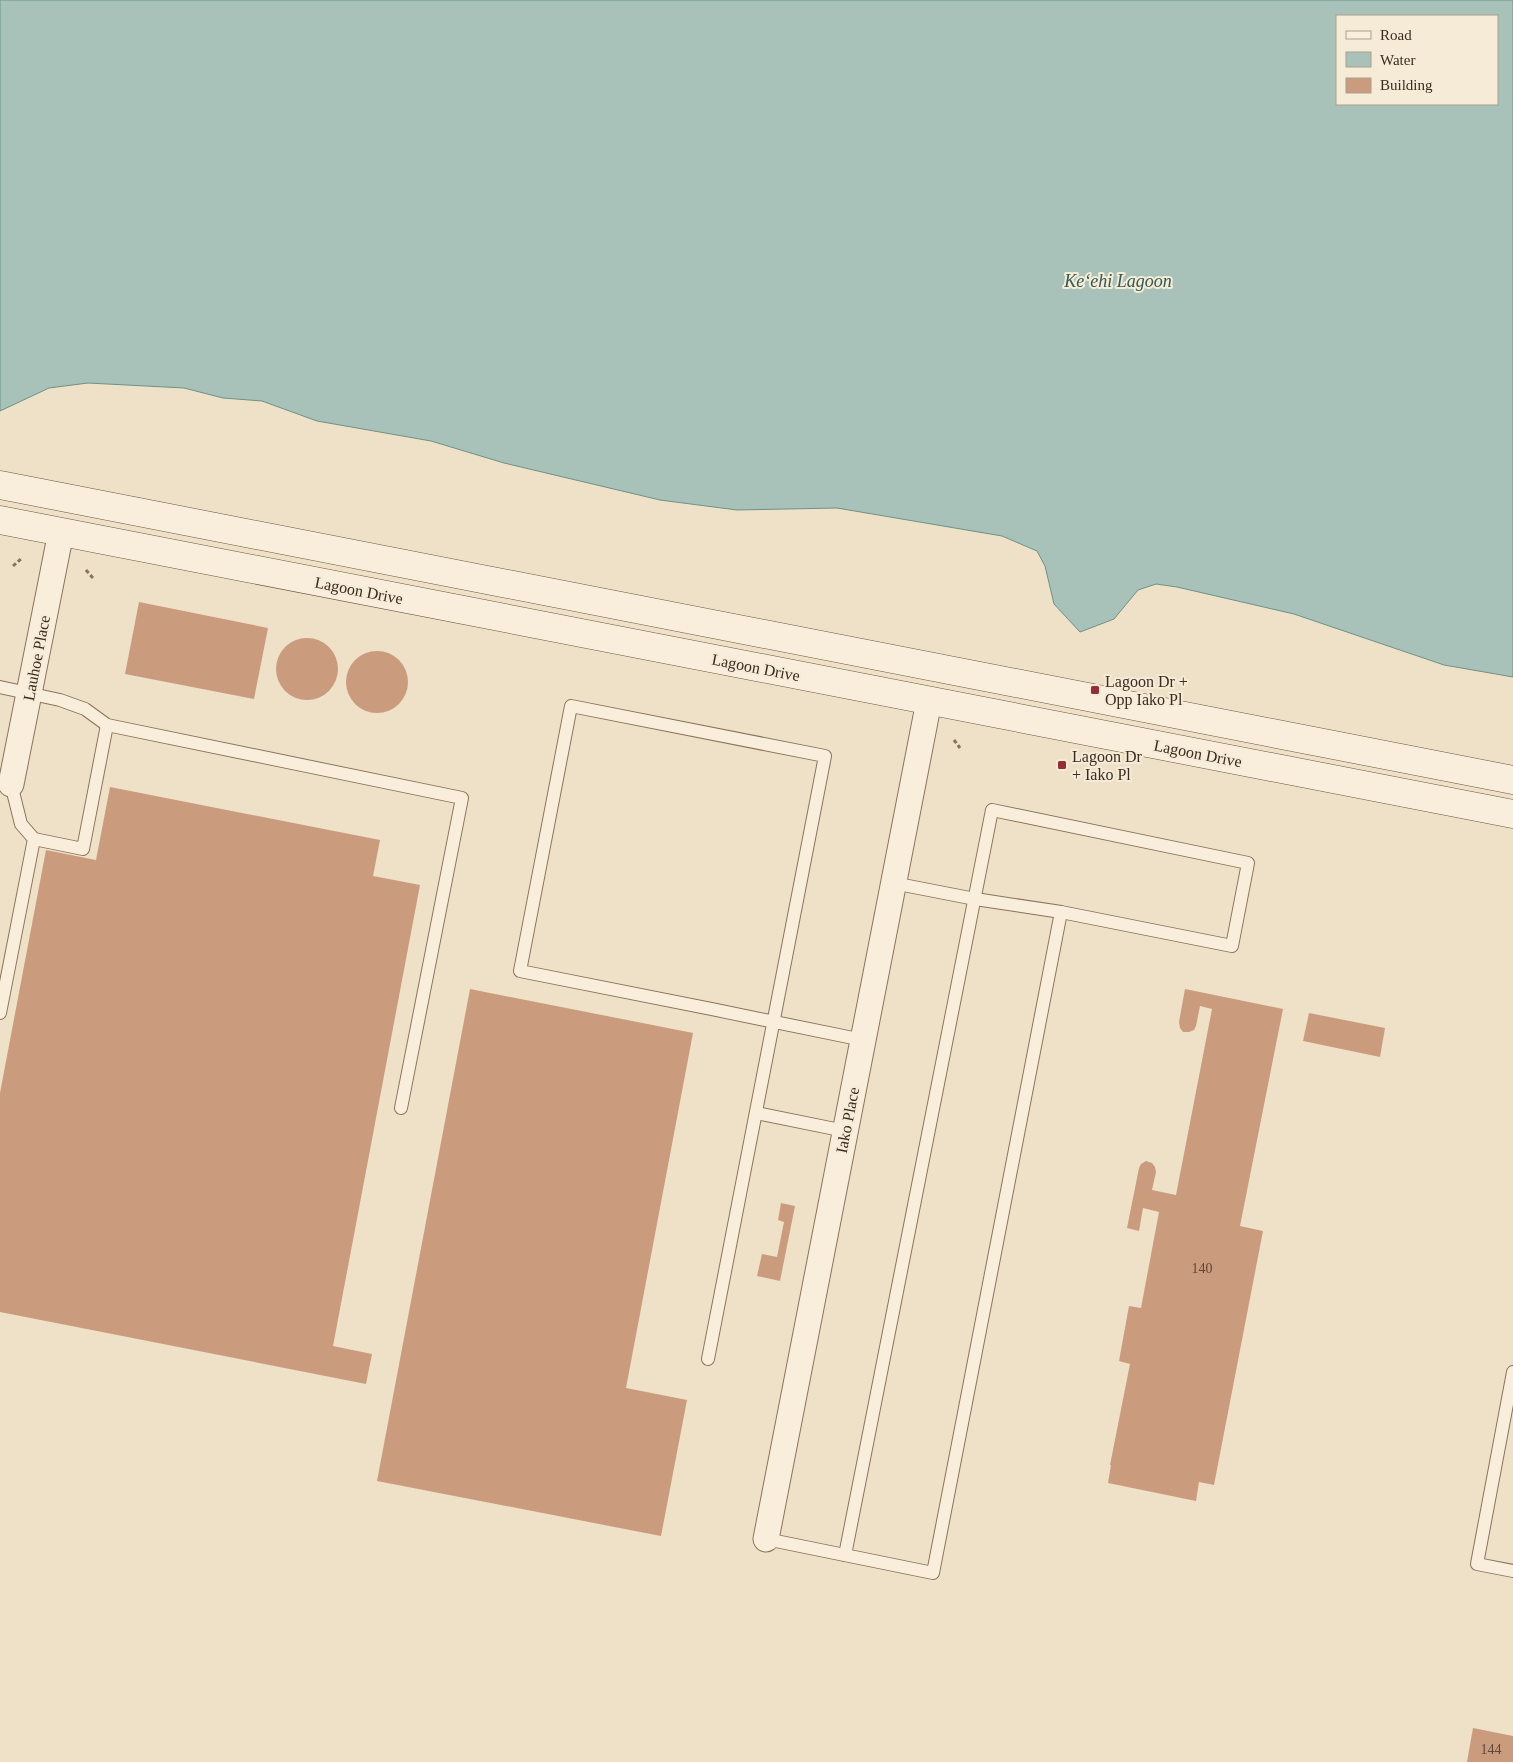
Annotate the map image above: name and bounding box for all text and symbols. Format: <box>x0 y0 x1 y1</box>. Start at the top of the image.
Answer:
legend <box>1336 15 1498 105</box>
text: Road <box>1380 27 1412 43</box>
text: Water <box>1380 52 1415 68</box>
text: Building <box>1380 77 1433 93</box>
water label: Keʻehi Lagoon <box>1063 271 1172 291</box>
street label: Lagoon Drive <box>313 574 404 608</box>
street label: Lauhoe Place <box>20 614 53 702</box>
street label: Lagoon Drive <box>710 651 801 685</box>
place label: Lagoon Dr + Opp Iako Pl <box>1105 673 1188 709</box>
marker: Lagoon Dr + Opp Iako Pl <box>1089 684 1101 696</box>
street label: Lagoon Drive <box>1152 737 1243 771</box>
place label: Lagoon Dr + Iako Pl <box>1072 748 1142 783</box>
marker: Lagoon Dr + Iako Pl <box>1056 759 1068 771</box>
street label: Iako Place <box>833 1086 862 1155</box>
house number: 140 <box>1192 1261 1213 1276</box>
house number: 144 <box>1481 1742 1502 1757</box>

